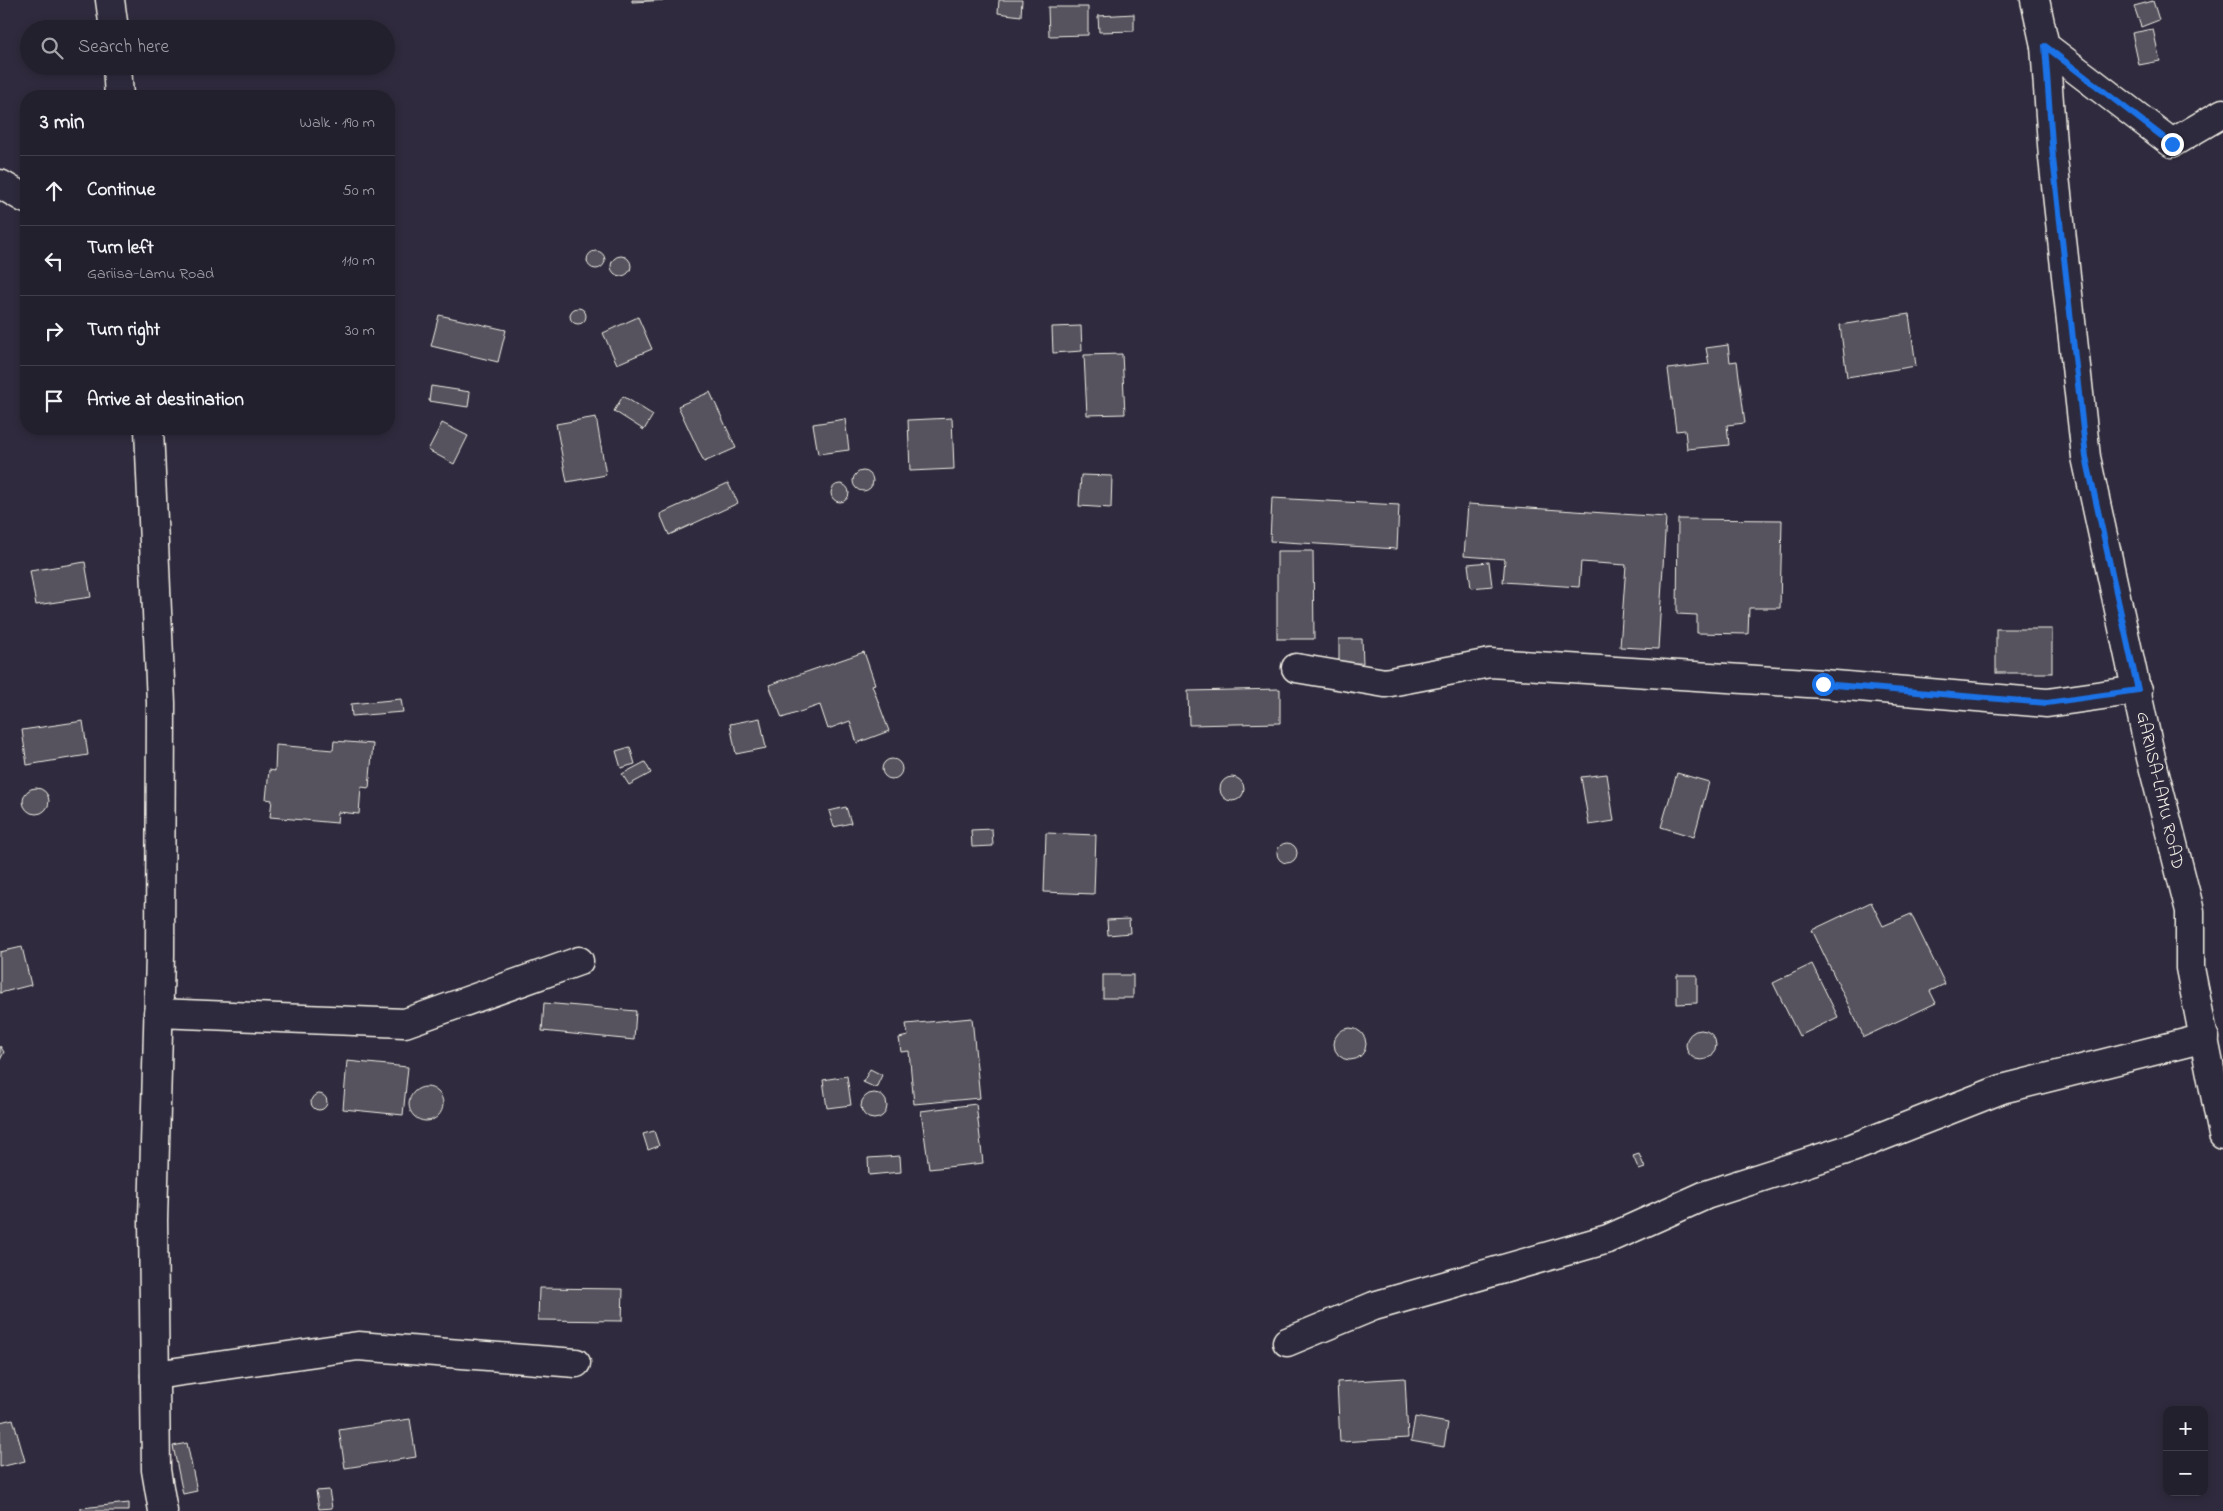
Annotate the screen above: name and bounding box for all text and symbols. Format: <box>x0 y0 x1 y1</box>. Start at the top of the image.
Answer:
search box <box>20 20 395 75</box>
icon: search <box>38 34 66 62</box>
text: Search here <box>78 34 169 61</box>
text: 3 min <box>40 108 84 138</box>
text: Walk · 190 m <box>300 111 375 135</box>
route end <box>2161 133 2184 156</box>
icon: ahead <box>40 177 68 205</box>
text: Continue <box>87 177 155 204</box>
text: 50 m <box>343 179 375 203</box>
text: Turn left <box>87 235 154 262</box>
icon: left <box>40 247 68 275</box>
text: 110 m <box>341 249 375 273</box>
text: Gariisa-Lamu Road <box>87 262 214 286</box>
icon: right <box>40 317 68 345</box>
text: Turn right <box>87 317 160 344</box>
text: 30 m <box>345 319 375 343</box>
icon: arrive <box>40 387 68 415</box>
text: Arrive at destination <box>87 387 244 414</box>
route start <box>1812 673 1835 696</box>
street label: GARIISA-LAMU ROAD <box>2128 709 2190 872</box>
map controls <box>2163 1406 2208 1496</box>
button: + <box>2163 1406 2208 1451</box>
button: − <box>2163 1451 2208 1496</box>

